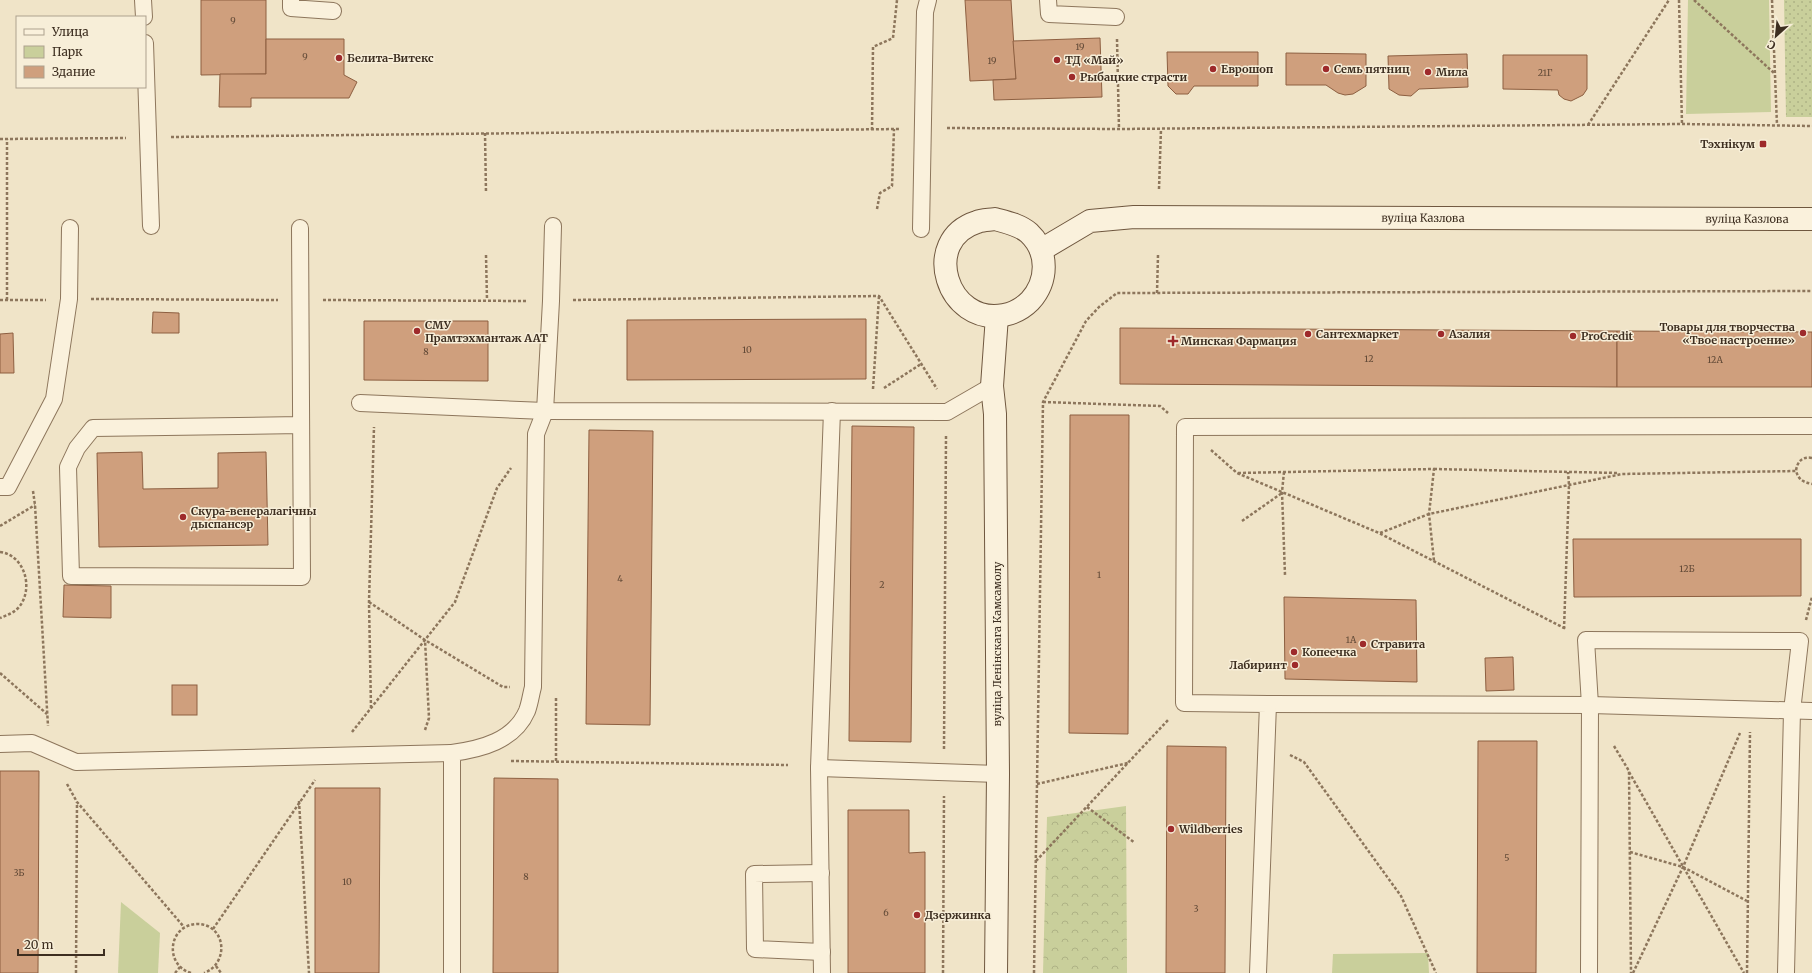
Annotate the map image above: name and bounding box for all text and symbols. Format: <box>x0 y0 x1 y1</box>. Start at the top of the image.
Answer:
house number: 9 <box>230 15 236 26</box>
legend <box>16 16 146 88</box>
north arrow <box>1756 16 1796 56</box>
text: Улица <box>51 24 89 39</box>
text: С <box>1765 37 1778 53</box>
house number: 19 <box>1075 41 1085 52</box>
text: Парк <box>52 44 83 59</box>
house number: 9 <box>302 51 308 62</box>
place label: Белита-Витекс <box>347 51 434 65</box>
marker: Белита-Витекс <box>334 53 344 63</box>
place label: ТД «Май» <box>1065 53 1124 67</box>
house number: 19 <box>987 55 997 66</box>
marker: ТД «Май» <box>1052 55 1062 65</box>
place label: Еврошоп <box>1221 62 1274 76</box>
place label: Семь пятниц <box>1334 62 1410 76</box>
text: Здание <box>52 64 95 79</box>
marker: Еврошоп <box>1208 64 1218 74</box>
marker: Семь пятниц <box>1321 64 1331 74</box>
place label: Мила <box>1436 65 1468 79</box>
marker: Мила <box>1423 67 1433 77</box>
house number: 21Г <box>1538 67 1553 78</box>
place label: Рыбацкие страсти <box>1080 70 1188 84</box>
marker: Рыбацкие страсти <box>1067 72 1077 82</box>
place label: Тэхнікум <box>1700 137 1756 151</box>
marker: Тэхнікум <box>1758 139 1768 149</box>
street label: вуліца Казлова <box>1381 211 1465 225</box>
street label: вуліца Казлова <box>1705 212 1789 226</box>
place label: СМУ Прамтэхмантаж ААТ <box>425 318 548 345</box>
place label: Товары для творчества «Твое настроение» <box>1659 320 1795 347</box>
marker: СМУ Прамтэхмантаж ААТ <box>412 326 422 336</box>
place label: Сантехмаркет <box>1316 327 1399 341</box>
place label: Азалия <box>1448 327 1491 341</box>
marker: Товары для творчества «Твое настроение» <box>1798 328 1808 338</box>
marker: Сантехмаркет <box>1303 329 1313 339</box>
marker: Азалия <box>1436 329 1446 339</box>
place label: ProCredit <box>1581 329 1634 343</box>
marker: ProCredit <box>1568 331 1578 341</box>
place label: Минская Фармация <box>1181 334 1297 348</box>
marker: Минская Фармация <box>1168 336 1178 346</box>
house number: 10 <box>742 344 752 355</box>
house number: 8 <box>423 346 429 357</box>
house number: 12 <box>1364 353 1374 364</box>
house number: 12А <box>1707 354 1724 365</box>
place label: Скура-венералагічны дыспансэр <box>190 504 317 531</box>
marker: Скура-венералагічны дыспансэр <box>178 512 188 522</box>
street label: вуліца Ленінскага Камсамолу <box>990 561 1004 727</box>
house number: 12Б <box>1679 563 1695 574</box>
house number: 1 <box>1097 569 1101 580</box>
house number: 4 <box>617 573 623 584</box>
house number: 2 <box>879 579 885 590</box>
house number: 1А <box>1346 634 1357 645</box>
place label: Стравита <box>1371 637 1425 651</box>
marker: Стравита <box>1358 639 1368 649</box>
place label: Копеечка <box>1302 645 1356 659</box>
marker: Копеечка <box>1289 647 1299 657</box>
place label: Лабиринт <box>1229 658 1287 672</box>
marker: Лабиринт <box>1290 660 1300 670</box>
place label: Wildberries <box>1178 822 1243 836</box>
marker: Wildberries <box>1166 824 1176 834</box>
house number: 5 <box>1504 852 1510 863</box>
house number: 3Б <box>14 867 24 878</box>
house number: 8 <box>523 871 529 882</box>
house number: 10 <box>342 876 352 887</box>
house number: 3 <box>1193 903 1199 914</box>
house number: 6 <box>883 907 889 918</box>
place label: Дзержинка <box>925 908 991 922</box>
marker: Дзержинка <box>912 910 922 920</box>
scale bar <box>18 931 104 957</box>
text: 20 m <box>24 937 53 952</box>

